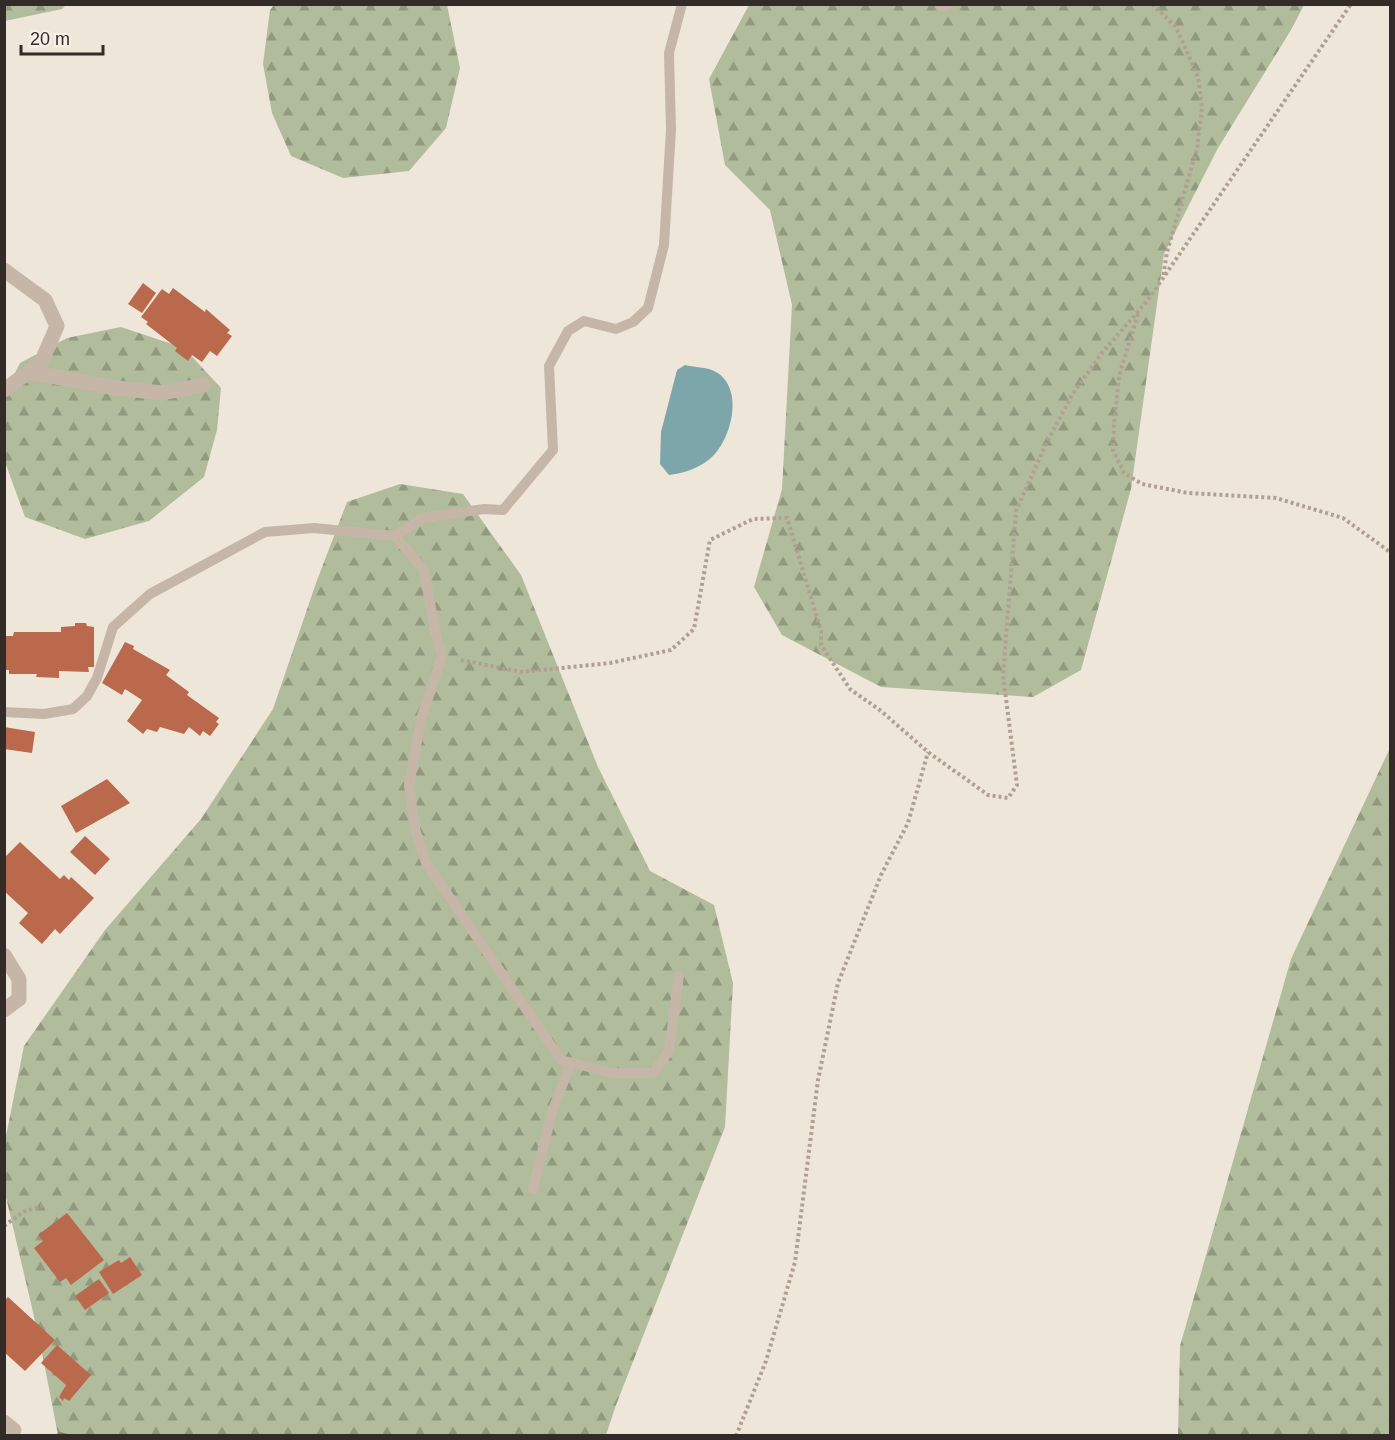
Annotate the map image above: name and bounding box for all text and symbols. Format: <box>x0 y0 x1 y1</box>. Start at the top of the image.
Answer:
scale bar <box>21 18 104 56</box>
text: 20 m <box>30 29 70 49</box>

